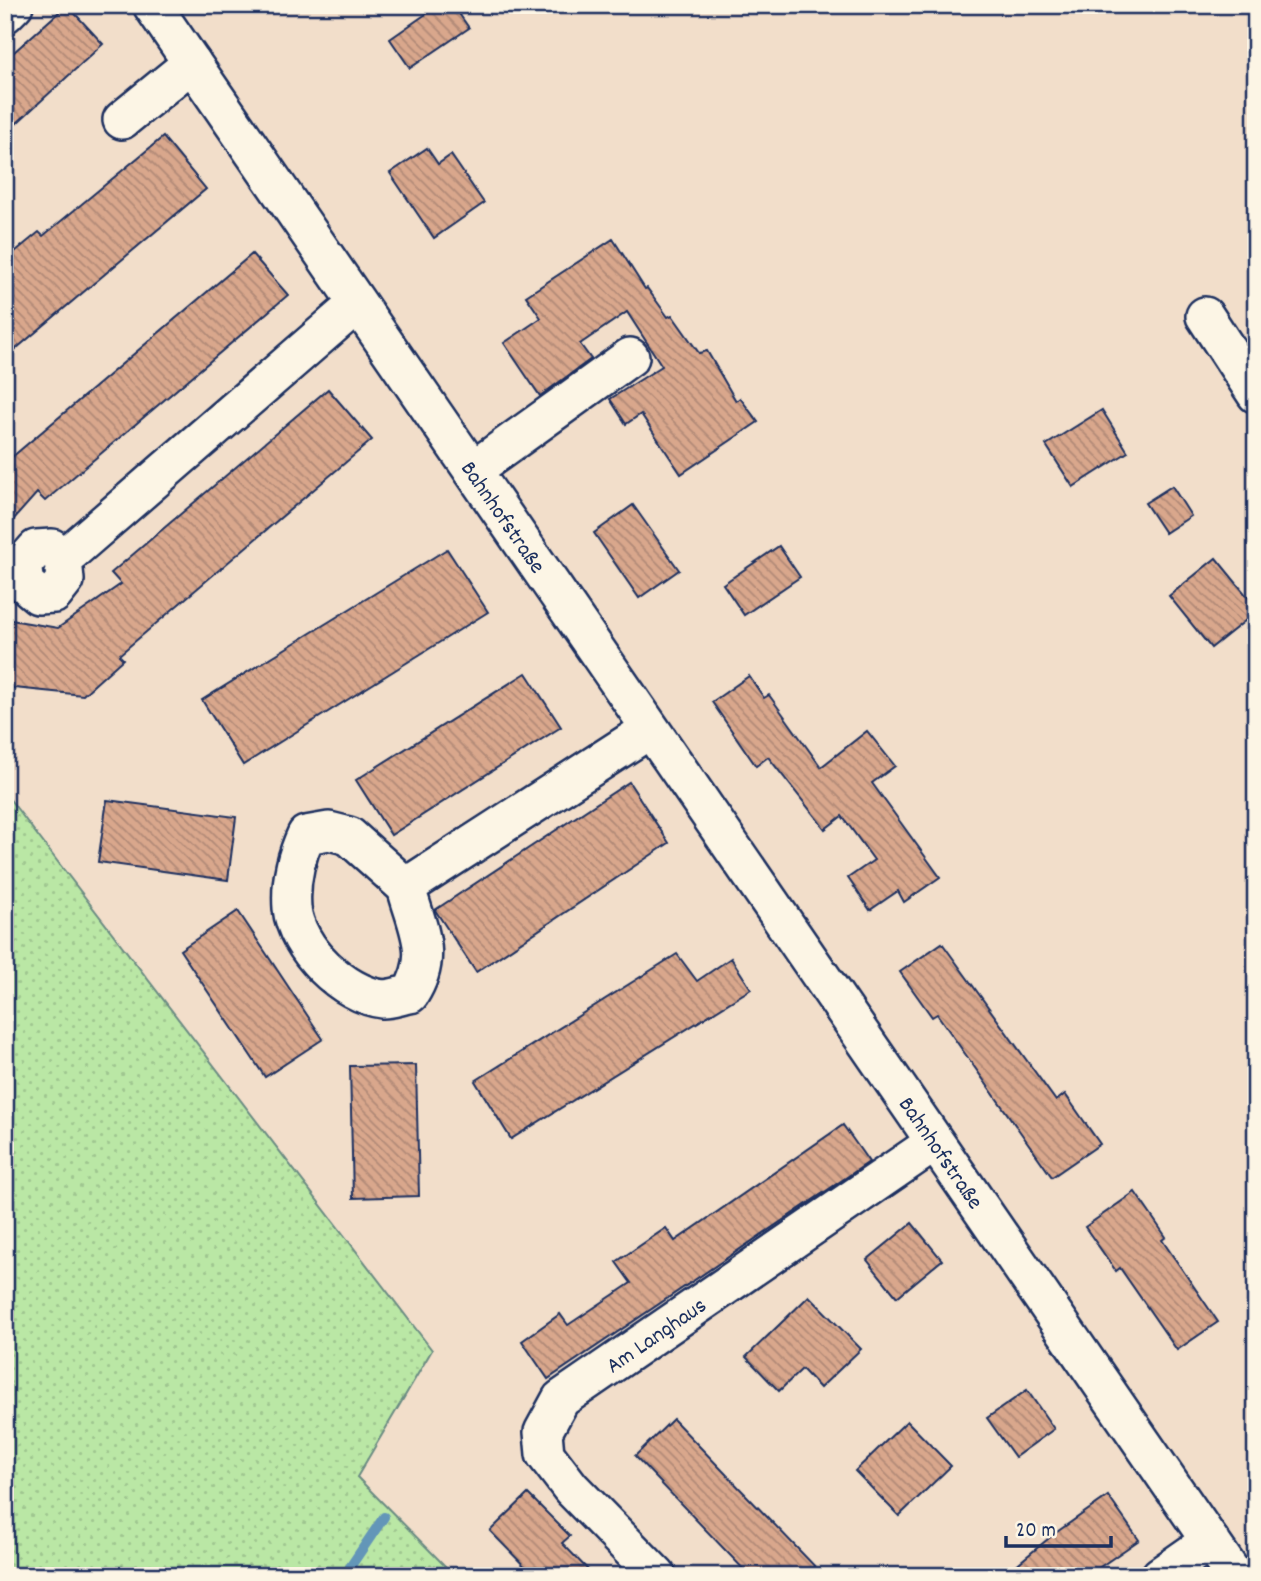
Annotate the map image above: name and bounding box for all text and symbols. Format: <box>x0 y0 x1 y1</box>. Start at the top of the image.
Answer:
street label: Bahnhofstraße <box>451 455 552 581</box>
street label: Bahnhofstraße <box>889 1091 990 1217</box>
street label: Am Langhaus <box>600 1291 714 1383</box>
scale bar <box>1006 1504 1110 1548</box>
text: 20 m <box>1016 1517 1056 1547</box>

